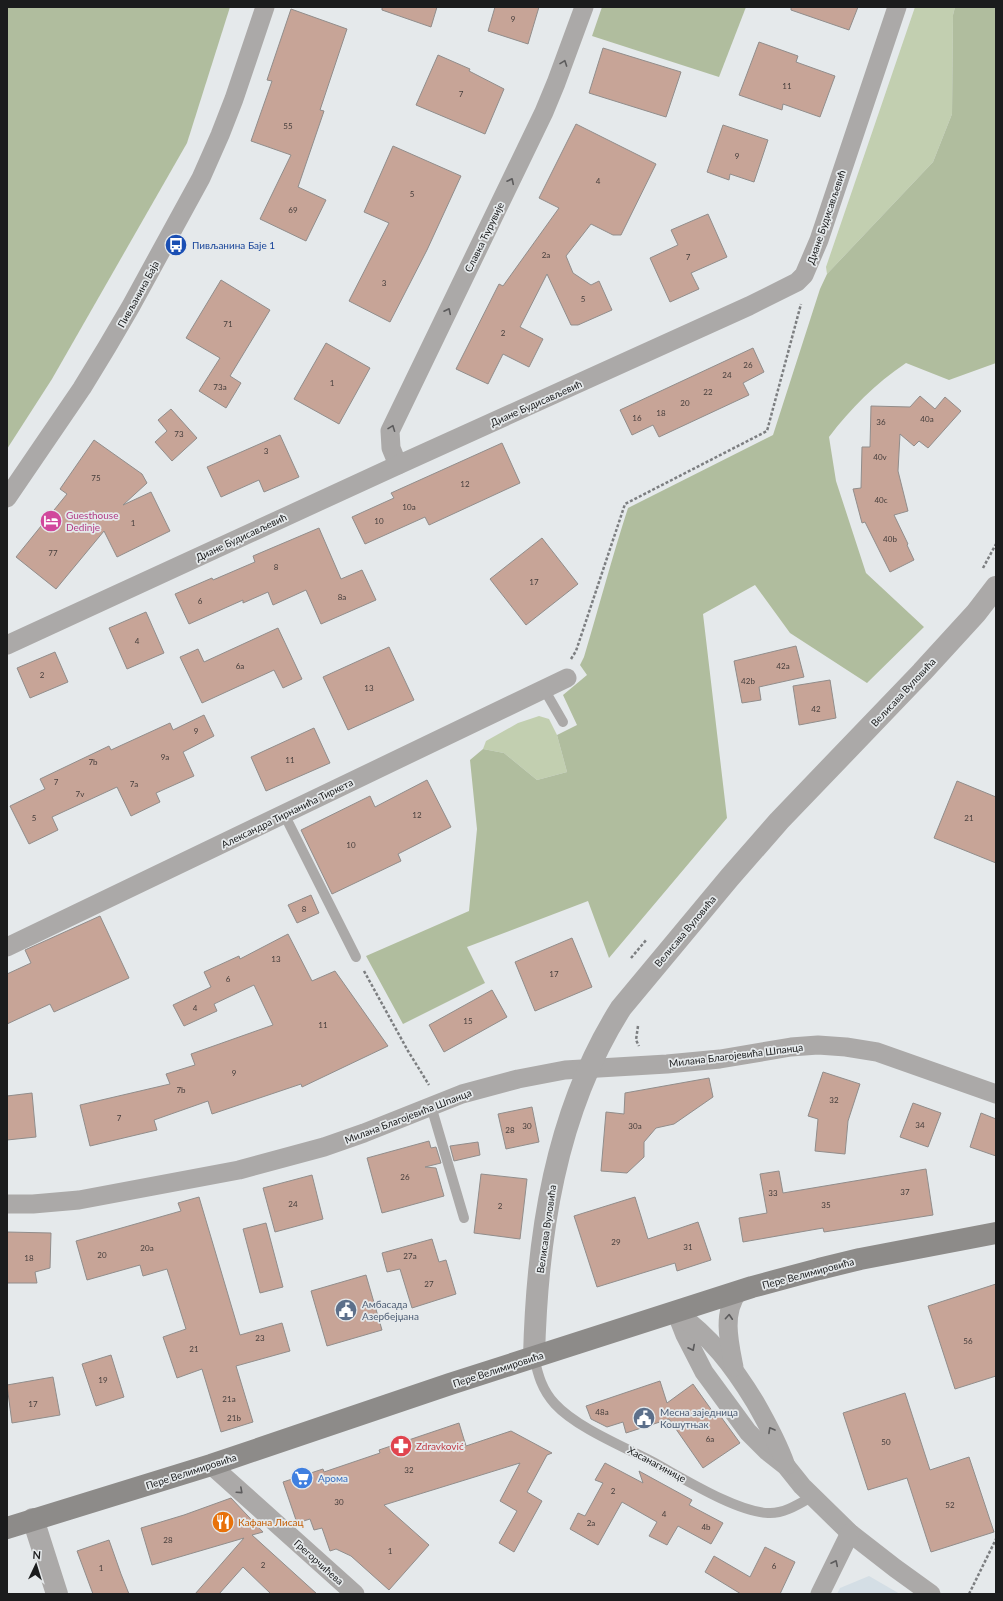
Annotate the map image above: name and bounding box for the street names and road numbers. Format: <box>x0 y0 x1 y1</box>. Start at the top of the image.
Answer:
street label: Диане Будисављевић <box>804 168 848 266</box>
street label: Славка Ћурувије <box>462 200 506 274</box>
street label: Пивљанина Баја <box>115 259 161 329</box>
street label: Диане Будисављевић <box>488 377 584 429</box>
street label: Диане Будисављевић <box>194 511 288 563</box>
street label: Велисава Вуловића <box>868 655 938 729</box>
street label: Александра Тирнанића Тиркета <box>219 776 355 850</box>
street label: Велисава Вуловића <box>652 893 718 969</box>
street label: Милана Благојевића Шпанца <box>668 1041 804 1069</box>
street label: Милана Благојевића Шпанца <box>343 1086 473 1146</box>
street label: Велисава Вуловића <box>534 1184 558 1274</box>
street label: Пере Велимировића <box>761 1255 855 1291</box>
street label: Пере Велимировића <box>451 1349 545 1389</box>
street label: Хасанагинице <box>626 1444 688 1484</box>
street label: Пере Велимировића <box>144 1451 238 1491</box>
street label: Грегорчићева <box>292 1537 346 1587</box>

